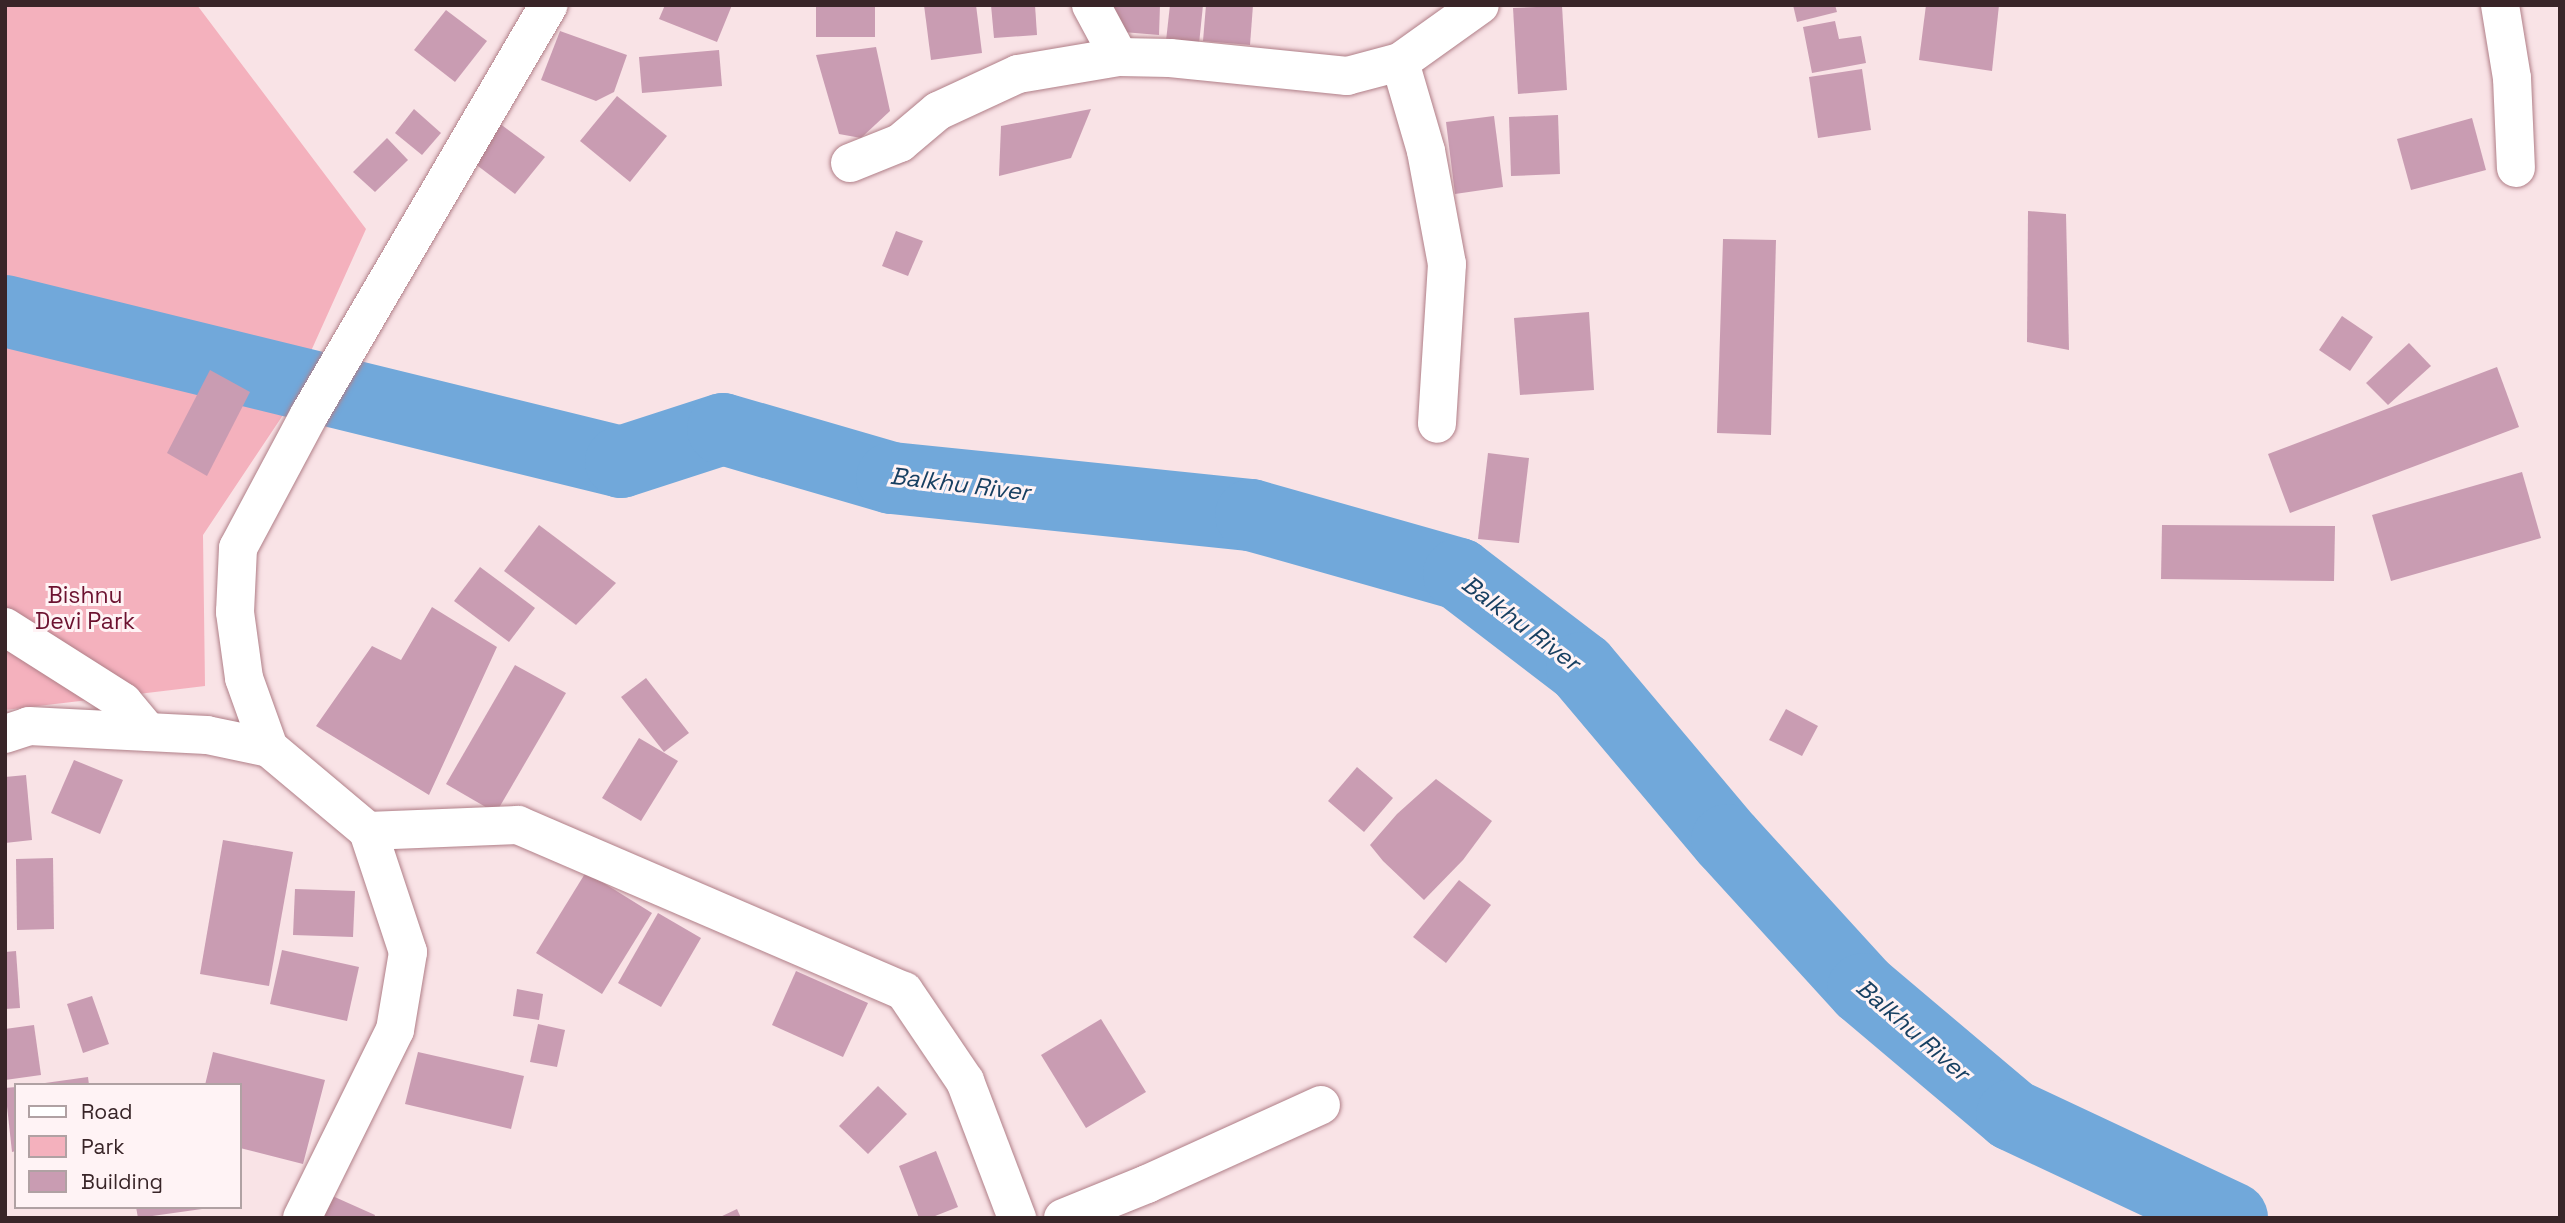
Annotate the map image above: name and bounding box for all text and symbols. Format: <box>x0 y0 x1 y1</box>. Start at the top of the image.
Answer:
water label: Balkhu River <box>888 461 1032 507</box>
water label: Balkhu River <box>1456 569 1586 677</box>
park label: Bishnu Devi Park <box>35 581 135 635</box>
water label: Balkhu River <box>1851 973 1975 1087</box>
legend <box>14 1083 242 1209</box>
text: Road <box>81 1098 133 1125</box>
text: Park <box>81 1133 125 1160</box>
text: Building <box>81 1168 163 1195</box>

